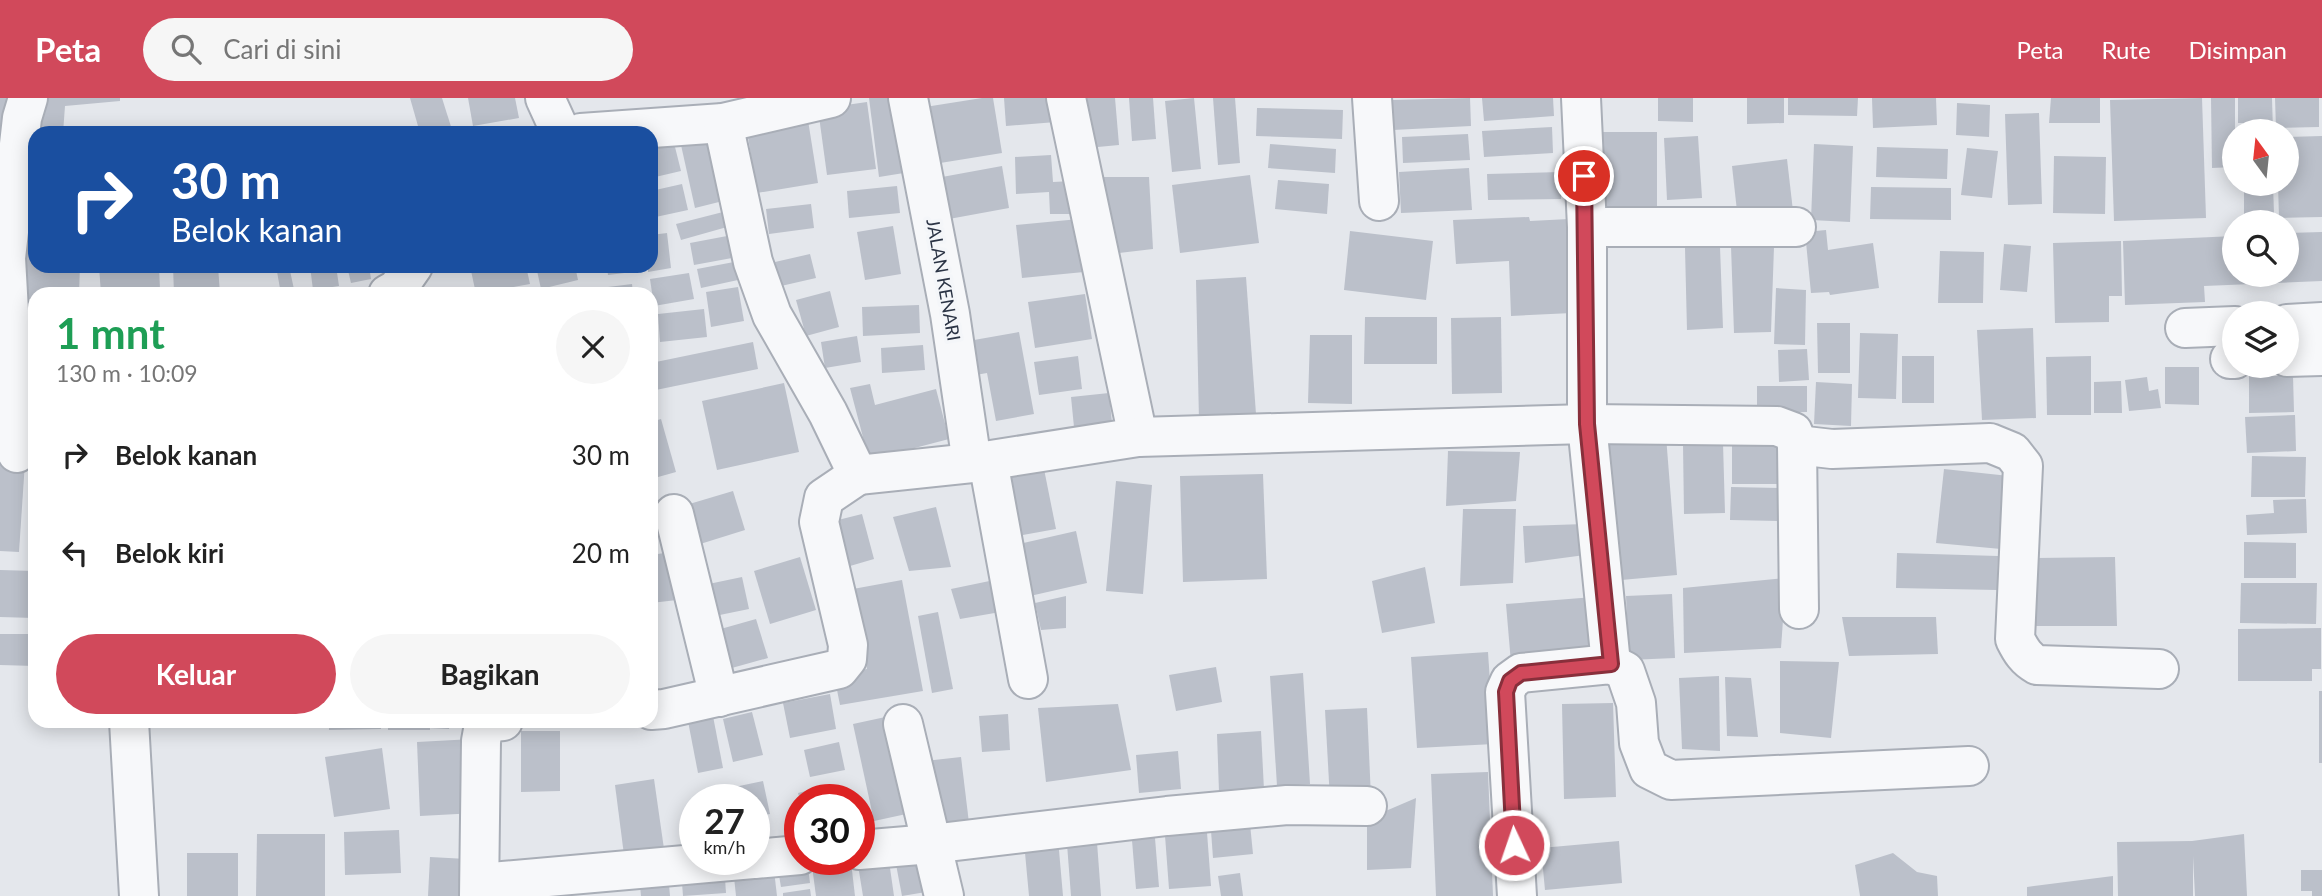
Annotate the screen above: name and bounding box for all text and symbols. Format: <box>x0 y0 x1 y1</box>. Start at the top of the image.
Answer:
search box <box>143 18 633 81</box>
text: Peta <box>35 29 101 69</box>
icon: search <box>167 30 205 68</box>
text: Cari di sini <box>223 33 342 65</box>
text: Peta <box>2017 35 2063 64</box>
text: Rute <box>2101 35 2151 64</box>
text: Disimpan <box>2189 35 2287 64</box>
north arrow <box>2222 119 2300 196</box>
map controls <box>2222 119 2299 378</box>
pin <box>1554 146 1614 206</box>
text: 30 m <box>171 151 281 209</box>
icon: right <box>56 154 147 245</box>
icon: arrive <box>1565 157 1603 195</box>
text: Belok kanan <box>171 210 342 249</box>
button: search <box>2222 210 2299 287</box>
street label: JALAN KENARI <box>922 217 966 343</box>
button: layers <box>2222 301 2299 378</box>
text: 1 mnt <box>56 308 165 358</box>
button: close <box>556 310 630 384</box>
text: 130 m · 10:09 <box>56 359 198 387</box>
icon: right <box>56 436 94 474</box>
text: Belok kanan <box>115 439 257 471</box>
text: 30 m <box>572 439 630 471</box>
icon: left <box>56 534 94 572</box>
text: Belok kiri <box>115 537 224 569</box>
text: 20 m <box>572 537 630 569</box>
button: Keluar <box>56 634 336 714</box>
button: Bagikan <box>350 634 630 714</box>
speed limit sign: 30 <box>784 784 875 875</box>
text: 27 <box>704 799 745 841</box>
position arrow <box>1477 808 1551 882</box>
text: km/h <box>703 836 746 858</box>

